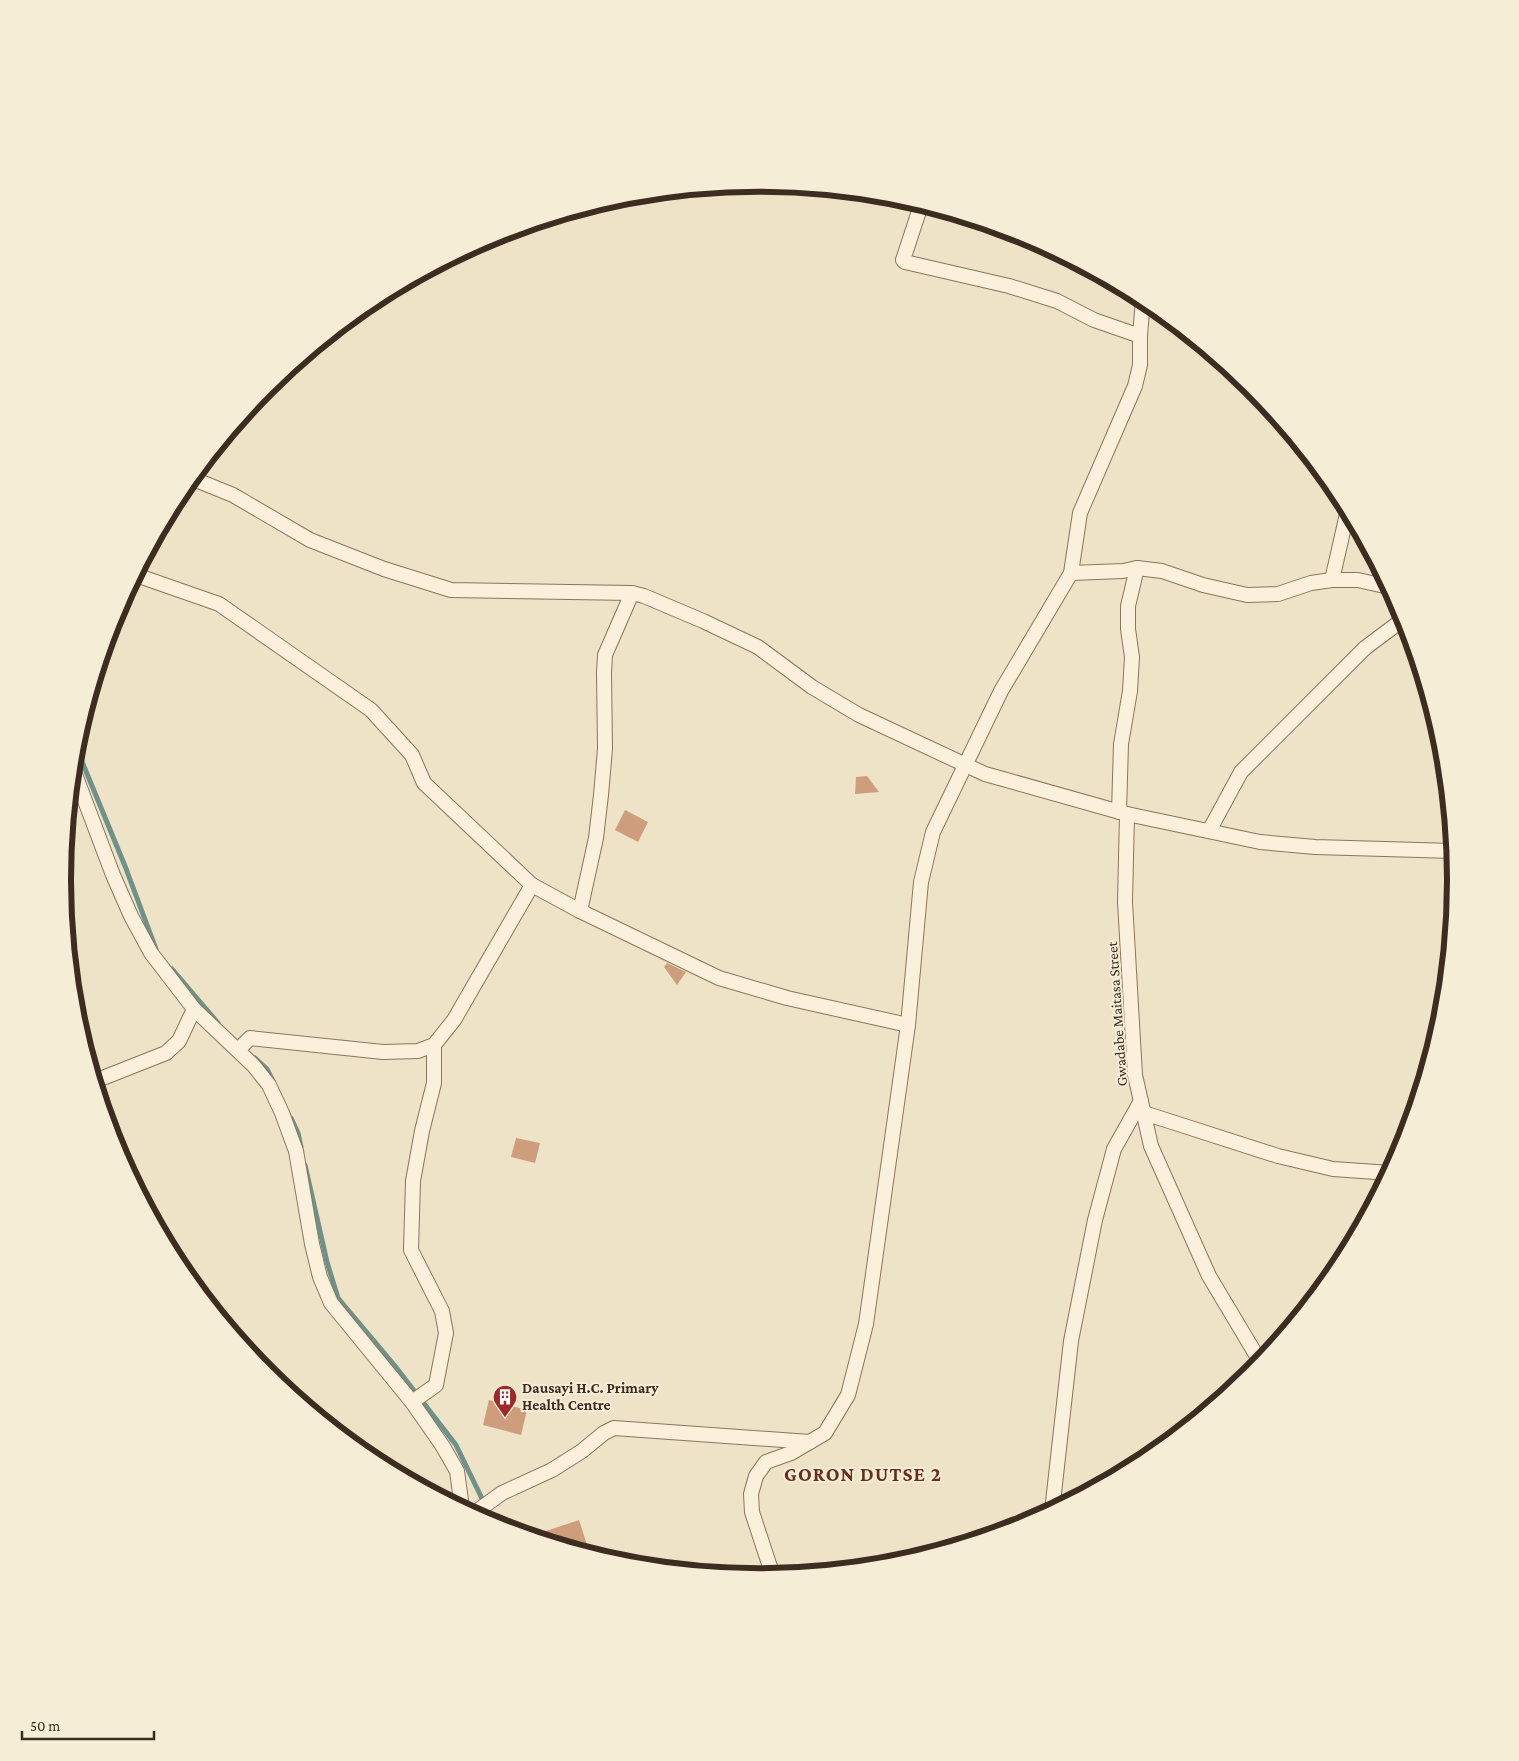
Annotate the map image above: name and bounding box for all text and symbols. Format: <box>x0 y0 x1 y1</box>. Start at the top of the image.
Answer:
street label: Gwadabe Maitasa Street <box>1104 940 1130 1087</box>
place label: Dausayi H.C. Primary Health Centre <box>522 1380 659 1413</box>
building icon: Dausayi H.C. Primary Health Centre <box>492 1384 518 1418</box>
district label: GORON DUTSE 2 <box>784 1463 942 1485</box>
scale bar <box>22 1708 155 1740</box>
text: 50 m <box>30 1718 60 1734</box>

